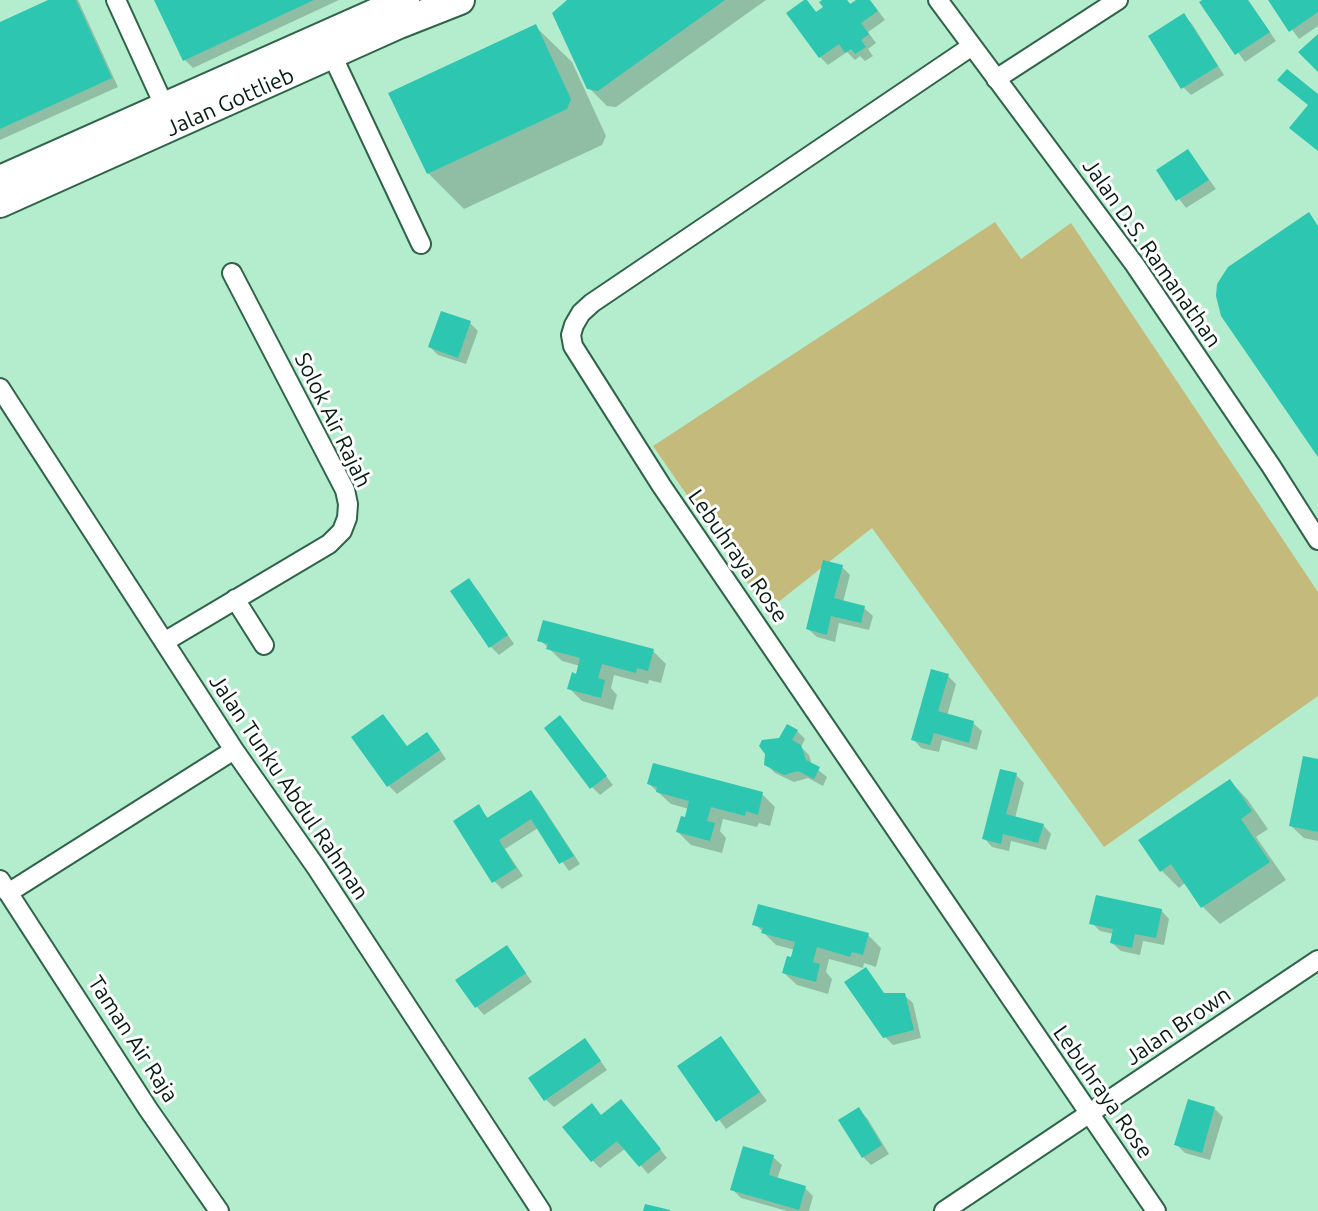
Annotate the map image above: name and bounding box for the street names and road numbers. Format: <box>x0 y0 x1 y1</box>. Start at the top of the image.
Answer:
street label: Jalan Gottlieb <box>162 62 298 142</box>
street label: Jalan D.S. Ramanathan <box>1077 154 1227 352</box>
street label: Solok Air Rajah <box>289 348 377 492</box>
street label: Lebuhraya Rose <box>682 484 794 628</box>
street label: Jalan Tunku Abdul Rahman <box>204 669 374 905</box>
street label: Taman Air Raja <box>82 971 184 1107</box>
street label: Jalan Brown <box>1120 981 1236 1071</box>
street label: Lebuhraya Rose <box>1047 1020 1159 1164</box>

